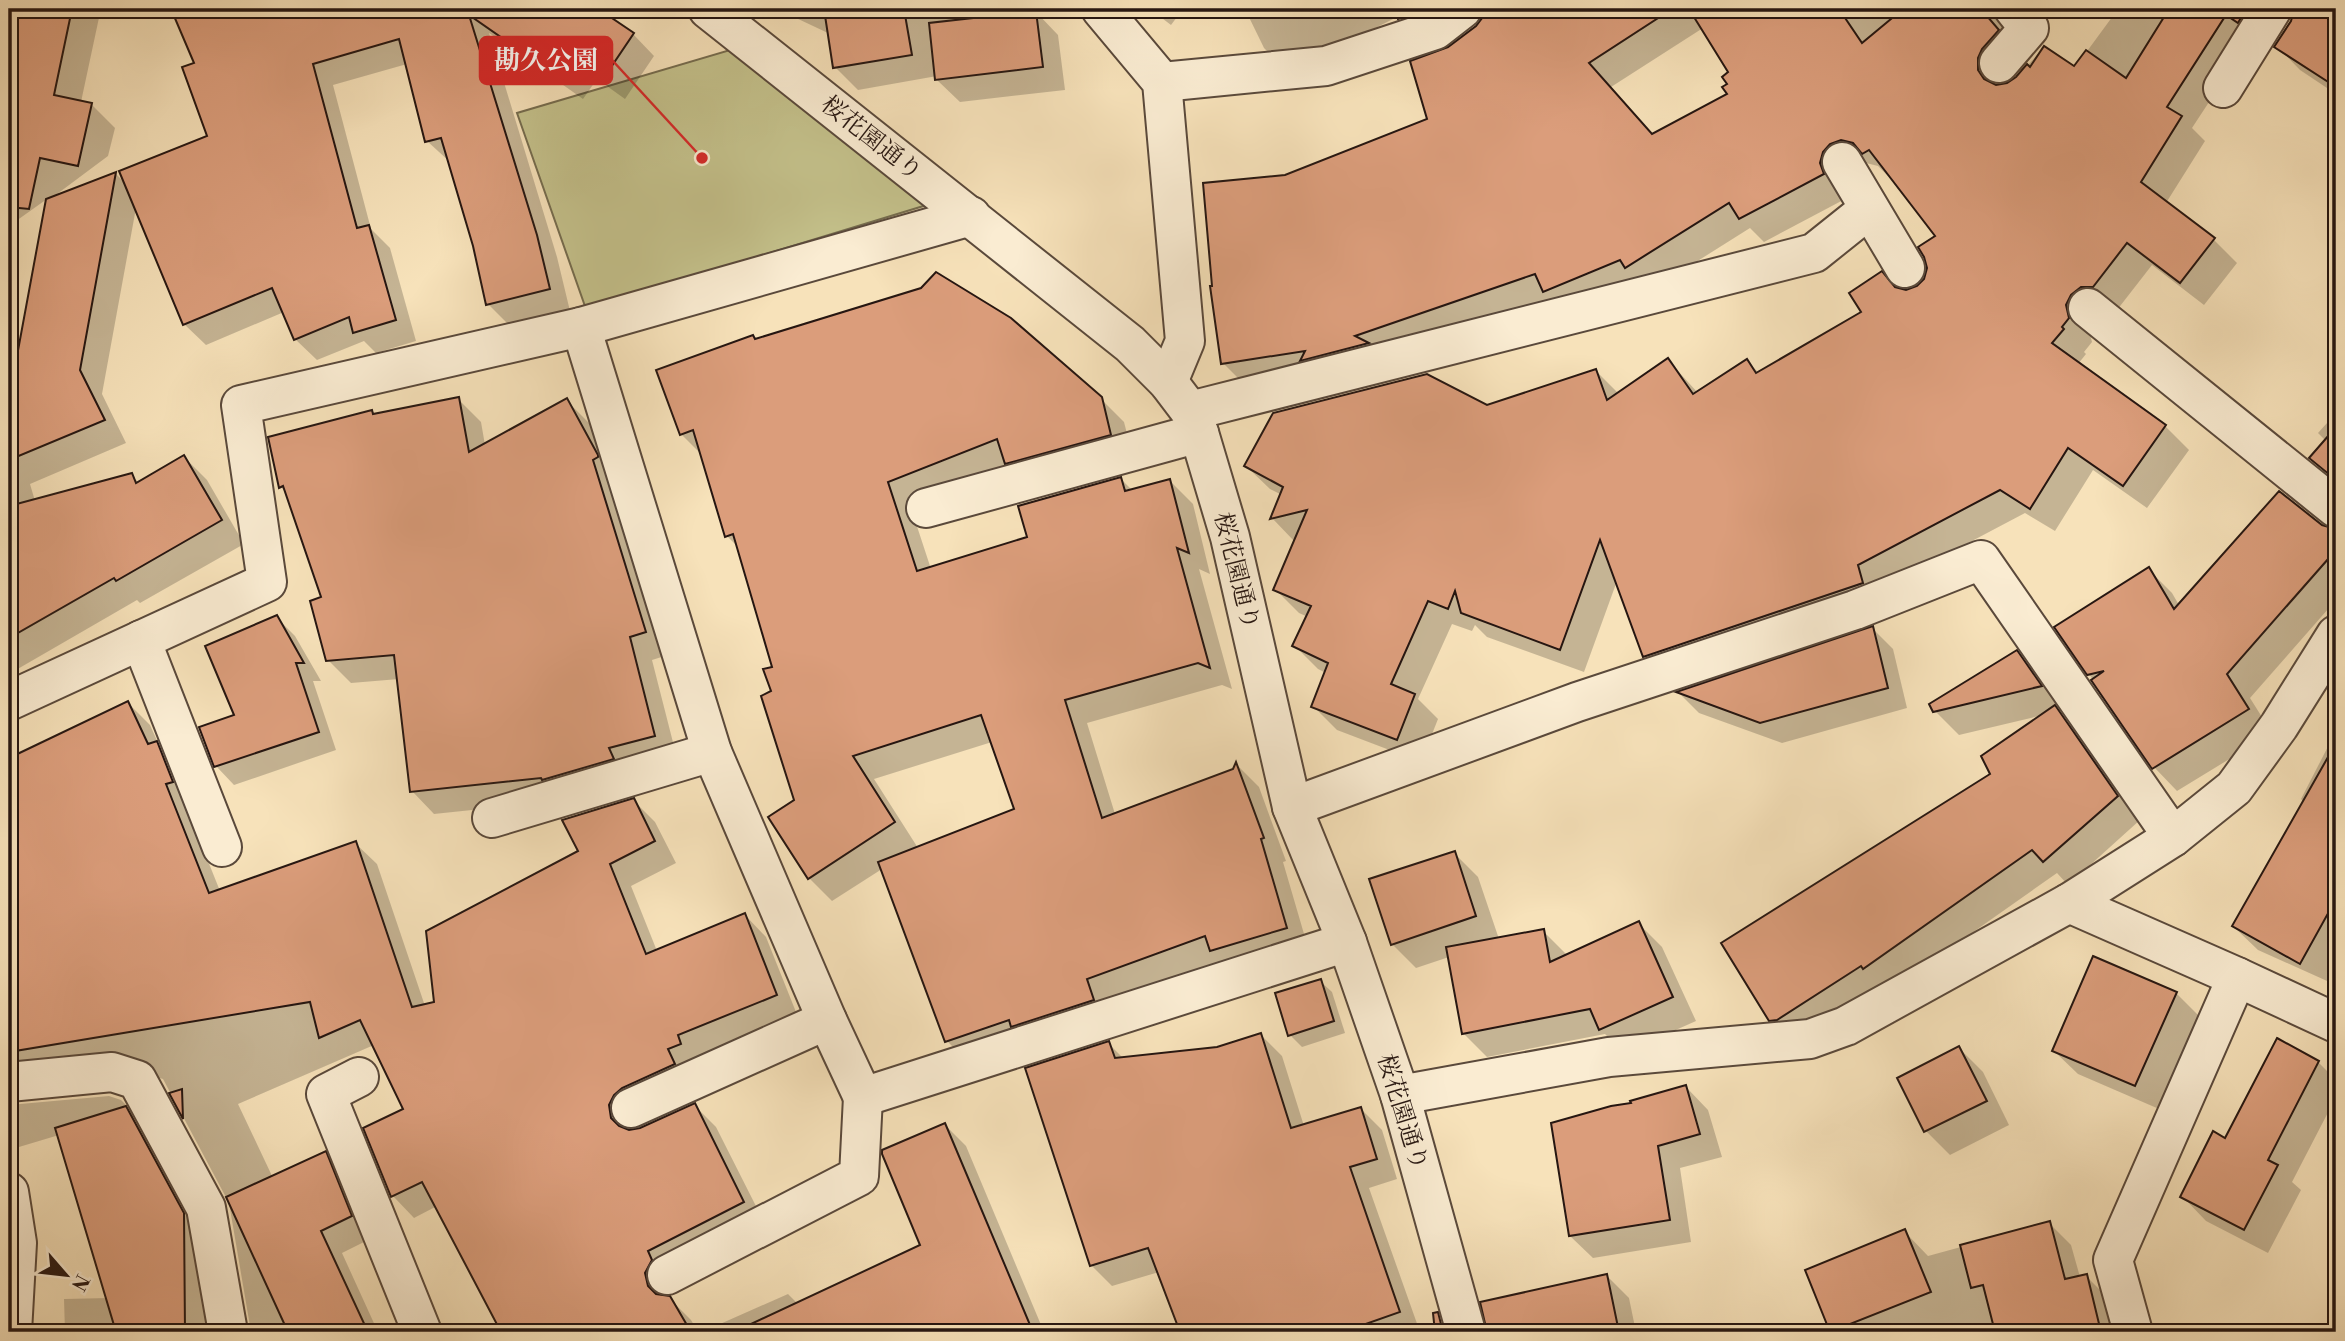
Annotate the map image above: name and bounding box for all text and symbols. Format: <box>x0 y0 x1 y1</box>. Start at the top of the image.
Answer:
callout: 勘久公園 <box>480 37 612 84</box>
text: 勘久公園 <box>494 45 598 77</box>
street label: 桜花園通り <box>815 90 928 188</box>
street label: 桜花園通り <box>1207 509 1265 633</box>
street label: 桜花園通り <box>1370 1051 1434 1174</box>
north arrow <box>32 1240 102 1310</box>
text: N <box>66 1270 94 1295</box>

